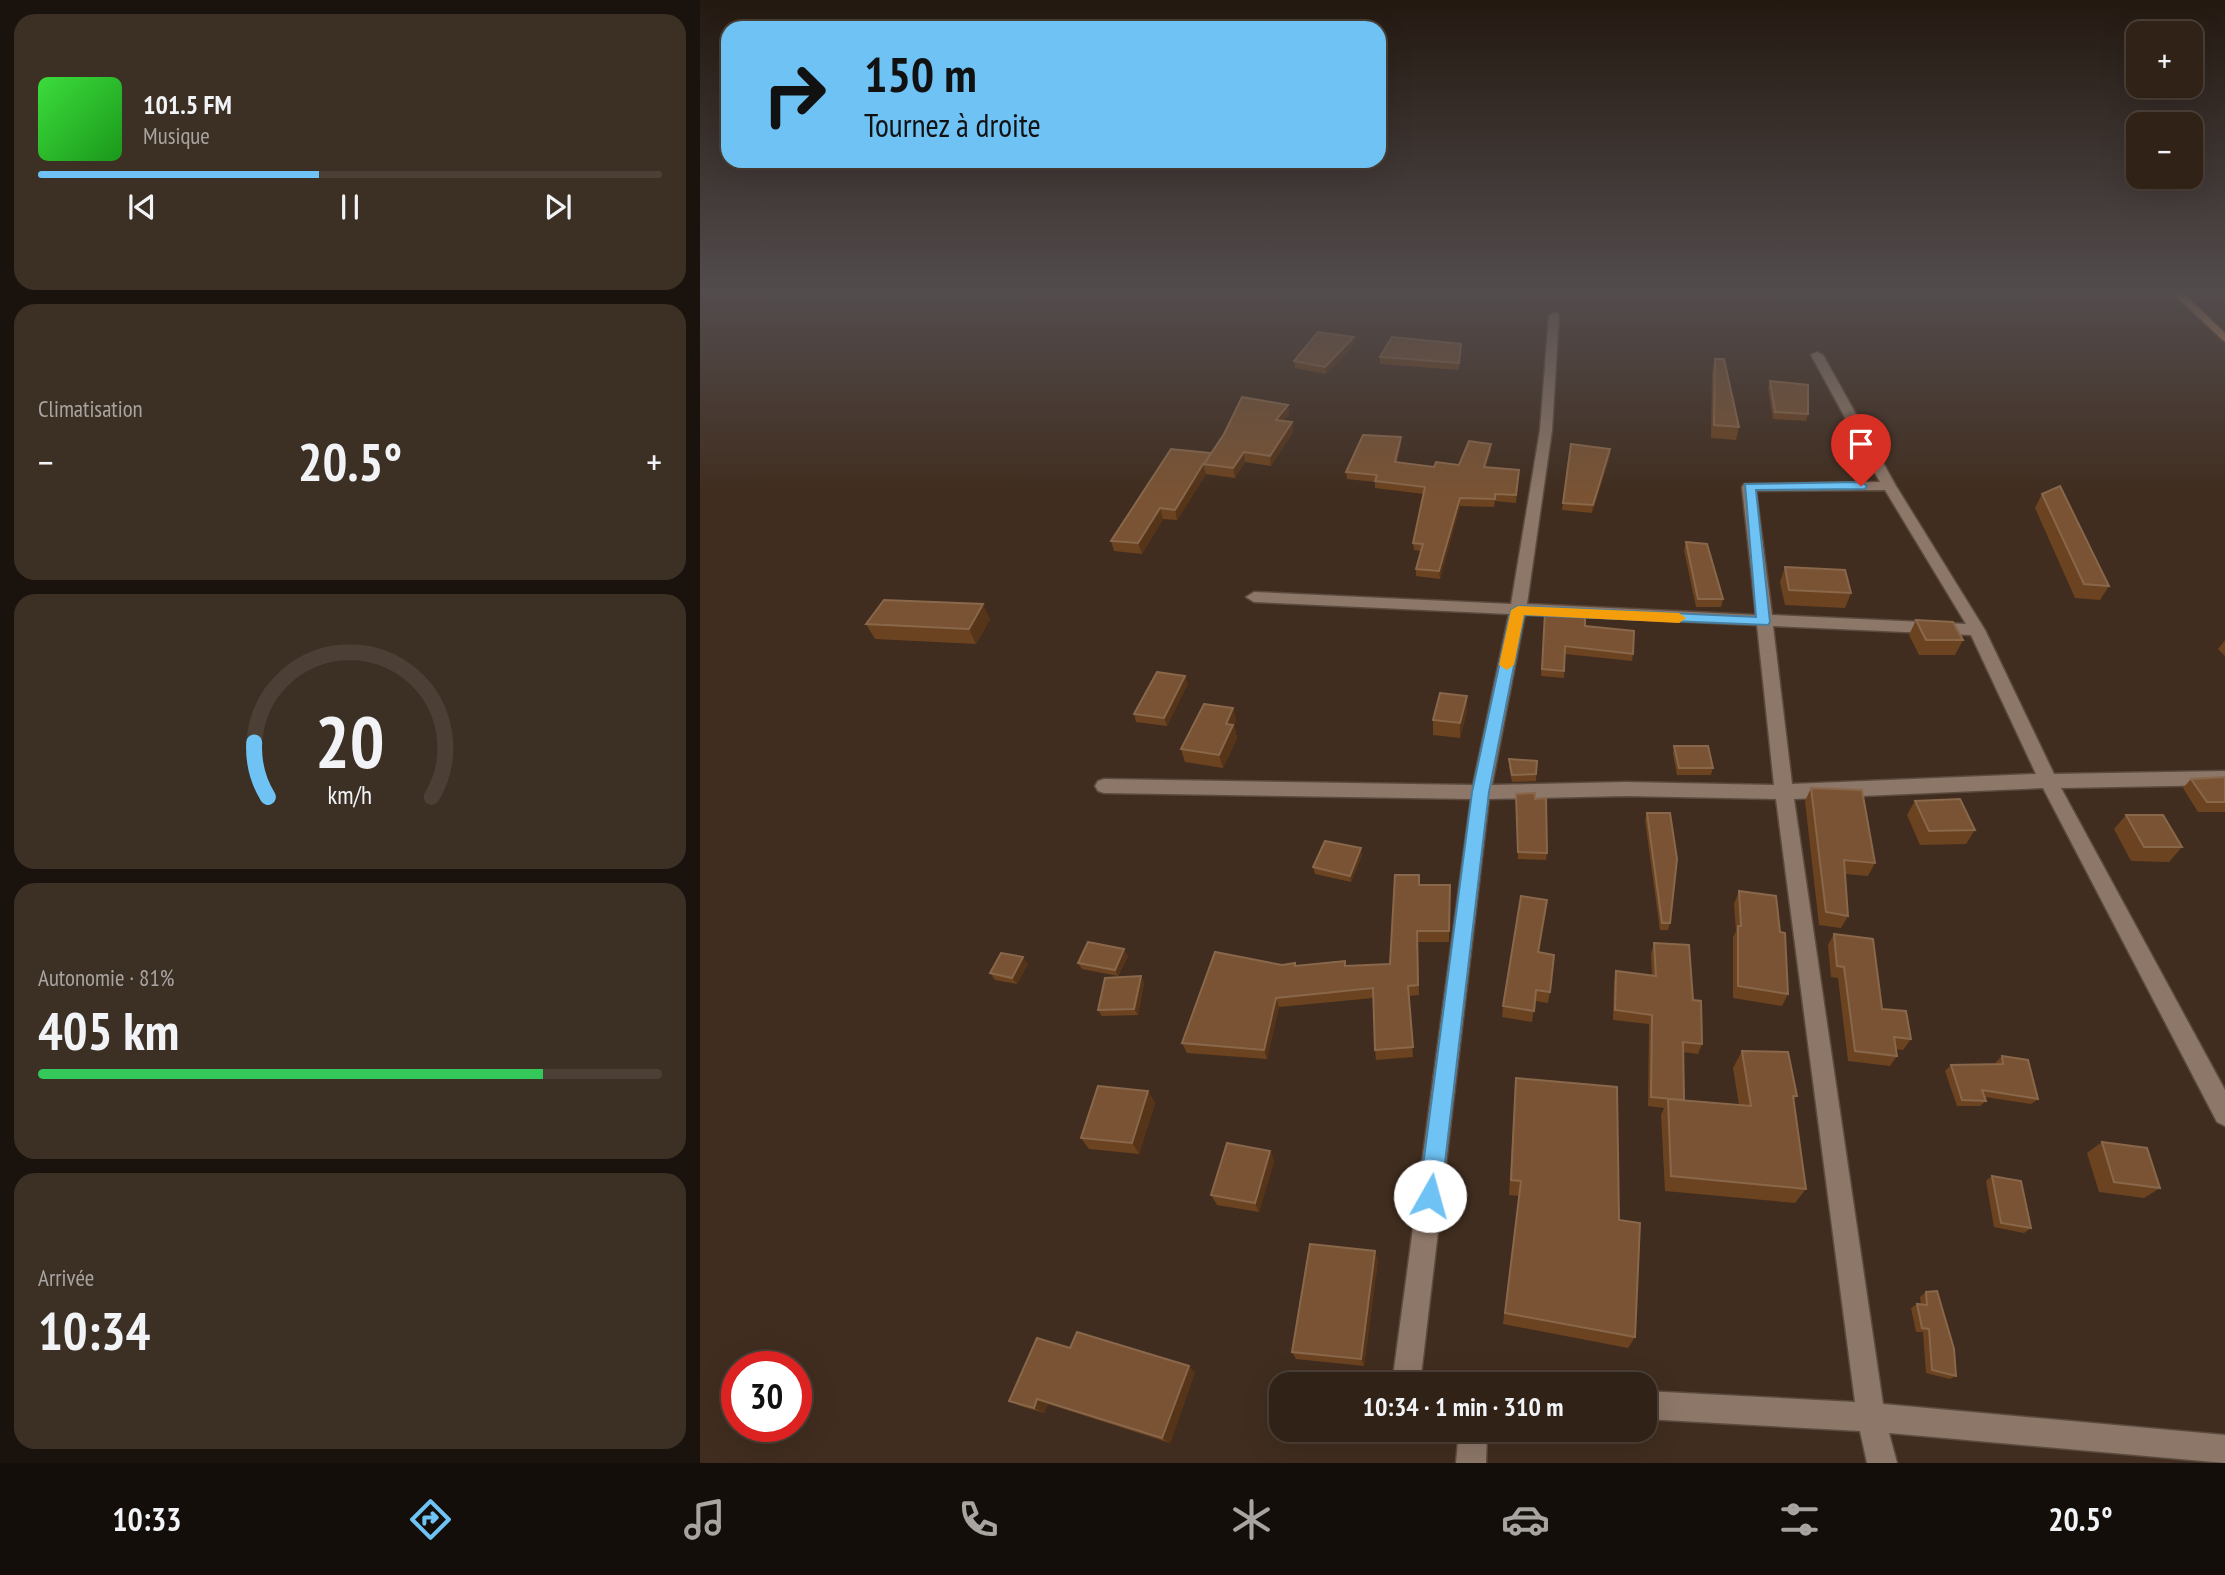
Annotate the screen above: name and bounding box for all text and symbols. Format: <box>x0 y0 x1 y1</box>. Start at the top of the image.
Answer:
map controls <box>2126 21 2203 189</box>
button: + <box>2126 21 2203 98</box>
text: 150 m <box>864 42 977 106</box>
icon: right <box>749 49 840 140</box>
text: 101.5 FM <box>143 88 232 121</box>
text: Tournez à droite <box>864 104 1041 146</box>
button: − <box>2126 112 2203 189</box>
text: Musique <box>143 121 210 150</box>
icon: previous <box>123 188 161 226</box>
icon: pause <box>331 188 369 226</box>
icon: next <box>539 188 577 226</box>
text: Climatisation <box>38 394 143 423</box>
pin <box>1831 414 1891 486</box>
icon: arrive <box>1842 425 1880 463</box>
text: 20.5° <box>298 428 402 495</box>
text: − <box>38 437 54 486</box>
text: + <box>646 437 662 486</box>
text: 20 <box>315 694 385 788</box>
text: km/h <box>328 779 372 811</box>
text: Autonomie · 81% <box>38 963 174 992</box>
text: 405 km <box>38 997 179 1064</box>
position arrow <box>1393 1159 1467 1233</box>
text: Arrivée <box>38 1263 94 1292</box>
text: 10:34 <box>38 1297 150 1364</box>
speed limit sign: 30 <box>721 1351 812 1442</box>
text: 10:34 · 1 min · 310 m <box>1363 1390 1563 1423</box>
icon: directions <box>406 1495 455 1544</box>
icon: music <box>680 1495 729 1544</box>
icon: phone <box>954 1495 1003 1544</box>
icon: climate <box>1227 1495 1276 1544</box>
icon: car <box>1501 1495 1550 1544</box>
icon: filters <box>1775 1495 1824 1544</box>
text: 10:33 <box>112 1498 182 1540</box>
text: 20.5° <box>2048 1498 2113 1540</box>

